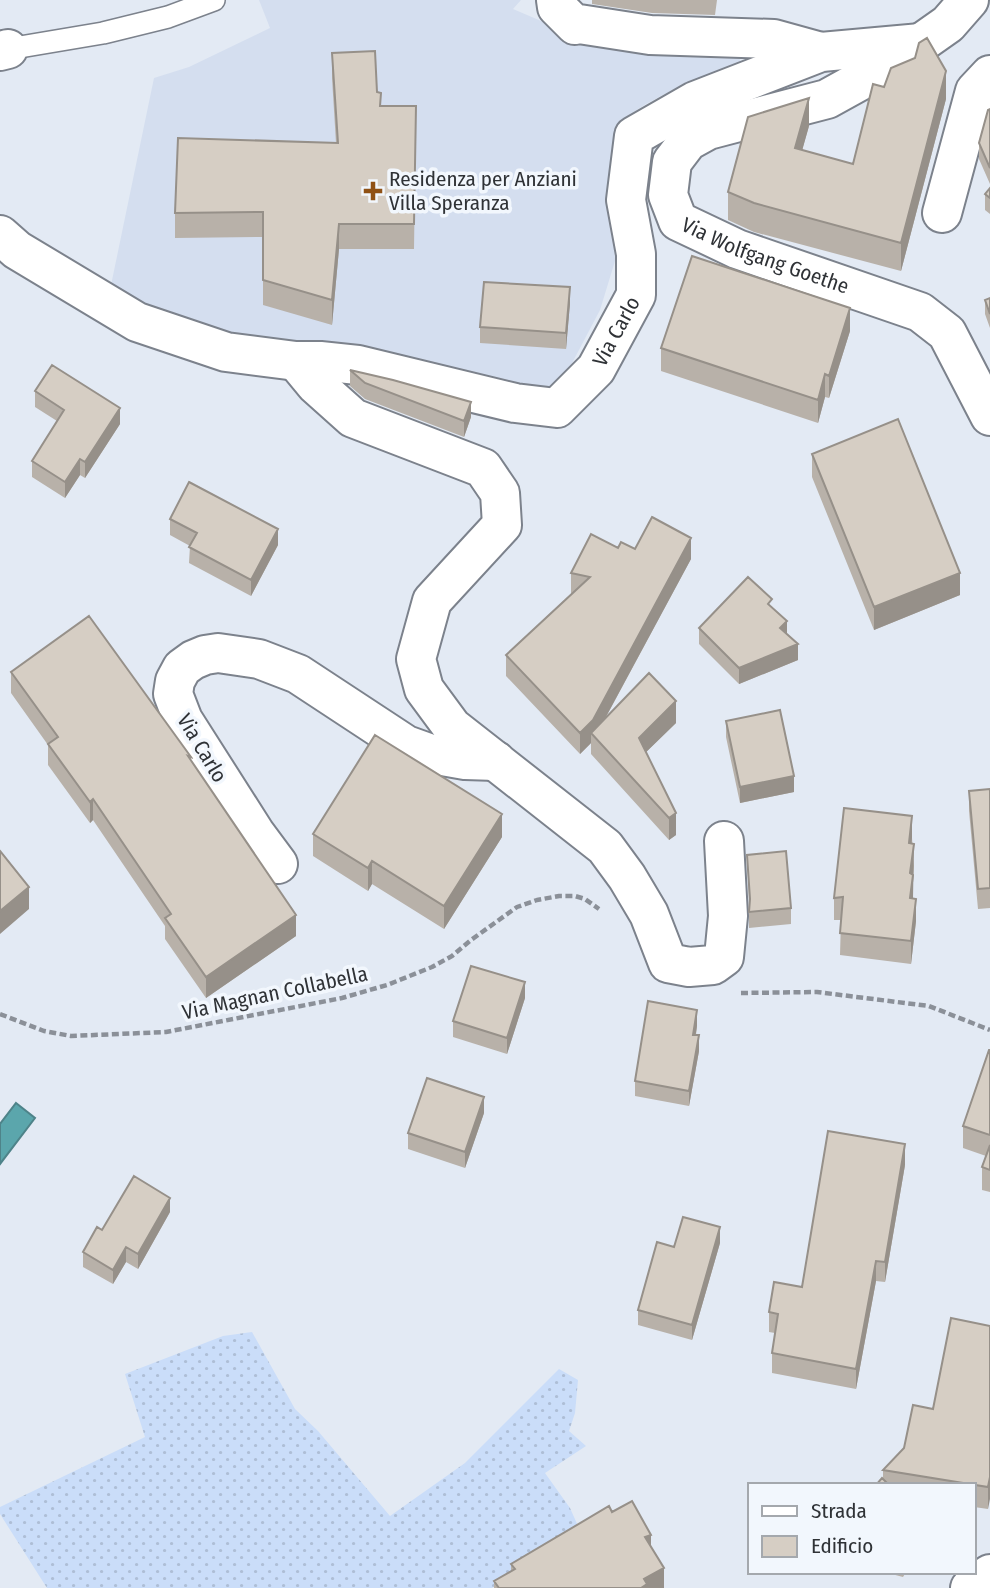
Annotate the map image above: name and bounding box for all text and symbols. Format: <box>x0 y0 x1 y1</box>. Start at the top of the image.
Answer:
place label: Residenza per Anziani Villa Speranza <box>389 166 577 216</box>
marker: Residenza per Anziani Villa Speranza <box>363 181 383 201</box>
street label: Via Wolfgang Goethe <box>677 212 852 300</box>
street label: Via Carlo <box>587 292 646 371</box>
street label: Via Carlo <box>171 709 233 787</box>
street label: Via Magnan Collabella <box>180 961 370 1025</box>
legend <box>748 1483 976 1574</box>
text: Strada <box>811 1498 867 1524</box>
text: Edificio <box>811 1533 873 1559</box>

